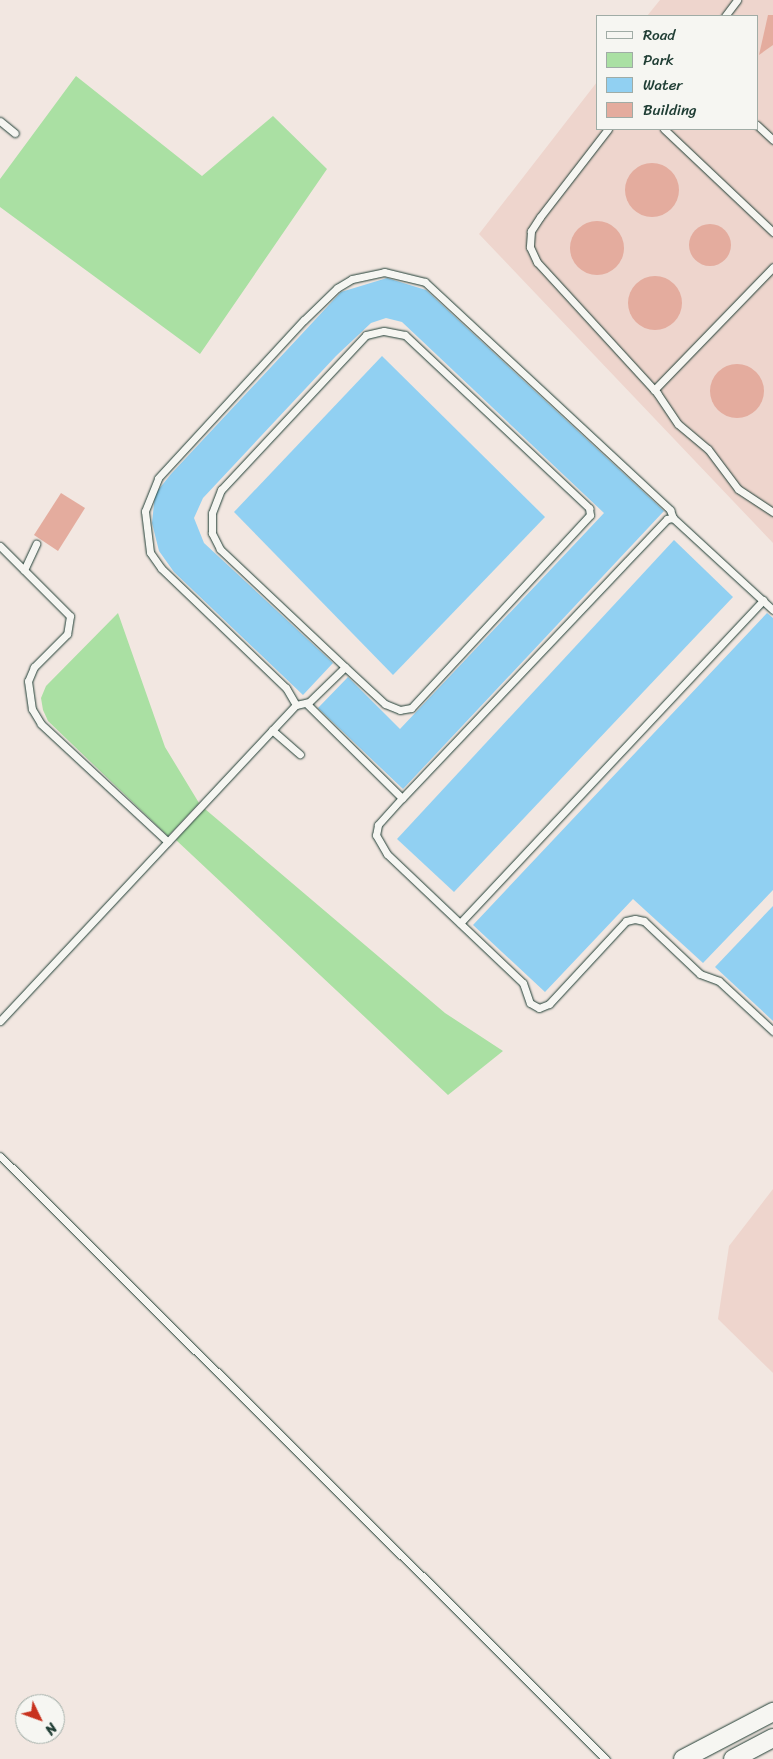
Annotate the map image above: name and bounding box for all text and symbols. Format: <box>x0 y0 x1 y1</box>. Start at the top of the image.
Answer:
legend <box>596 15 758 130</box>
text: Road <box>643 22 675 48</box>
text: Park <box>643 47 674 73</box>
text: Water <box>643 72 683 98</box>
text: Building <box>643 97 697 123</box>
north arrow <box>15 1694 65 1744</box>
text: N <box>38 1717 63 1741</box>

